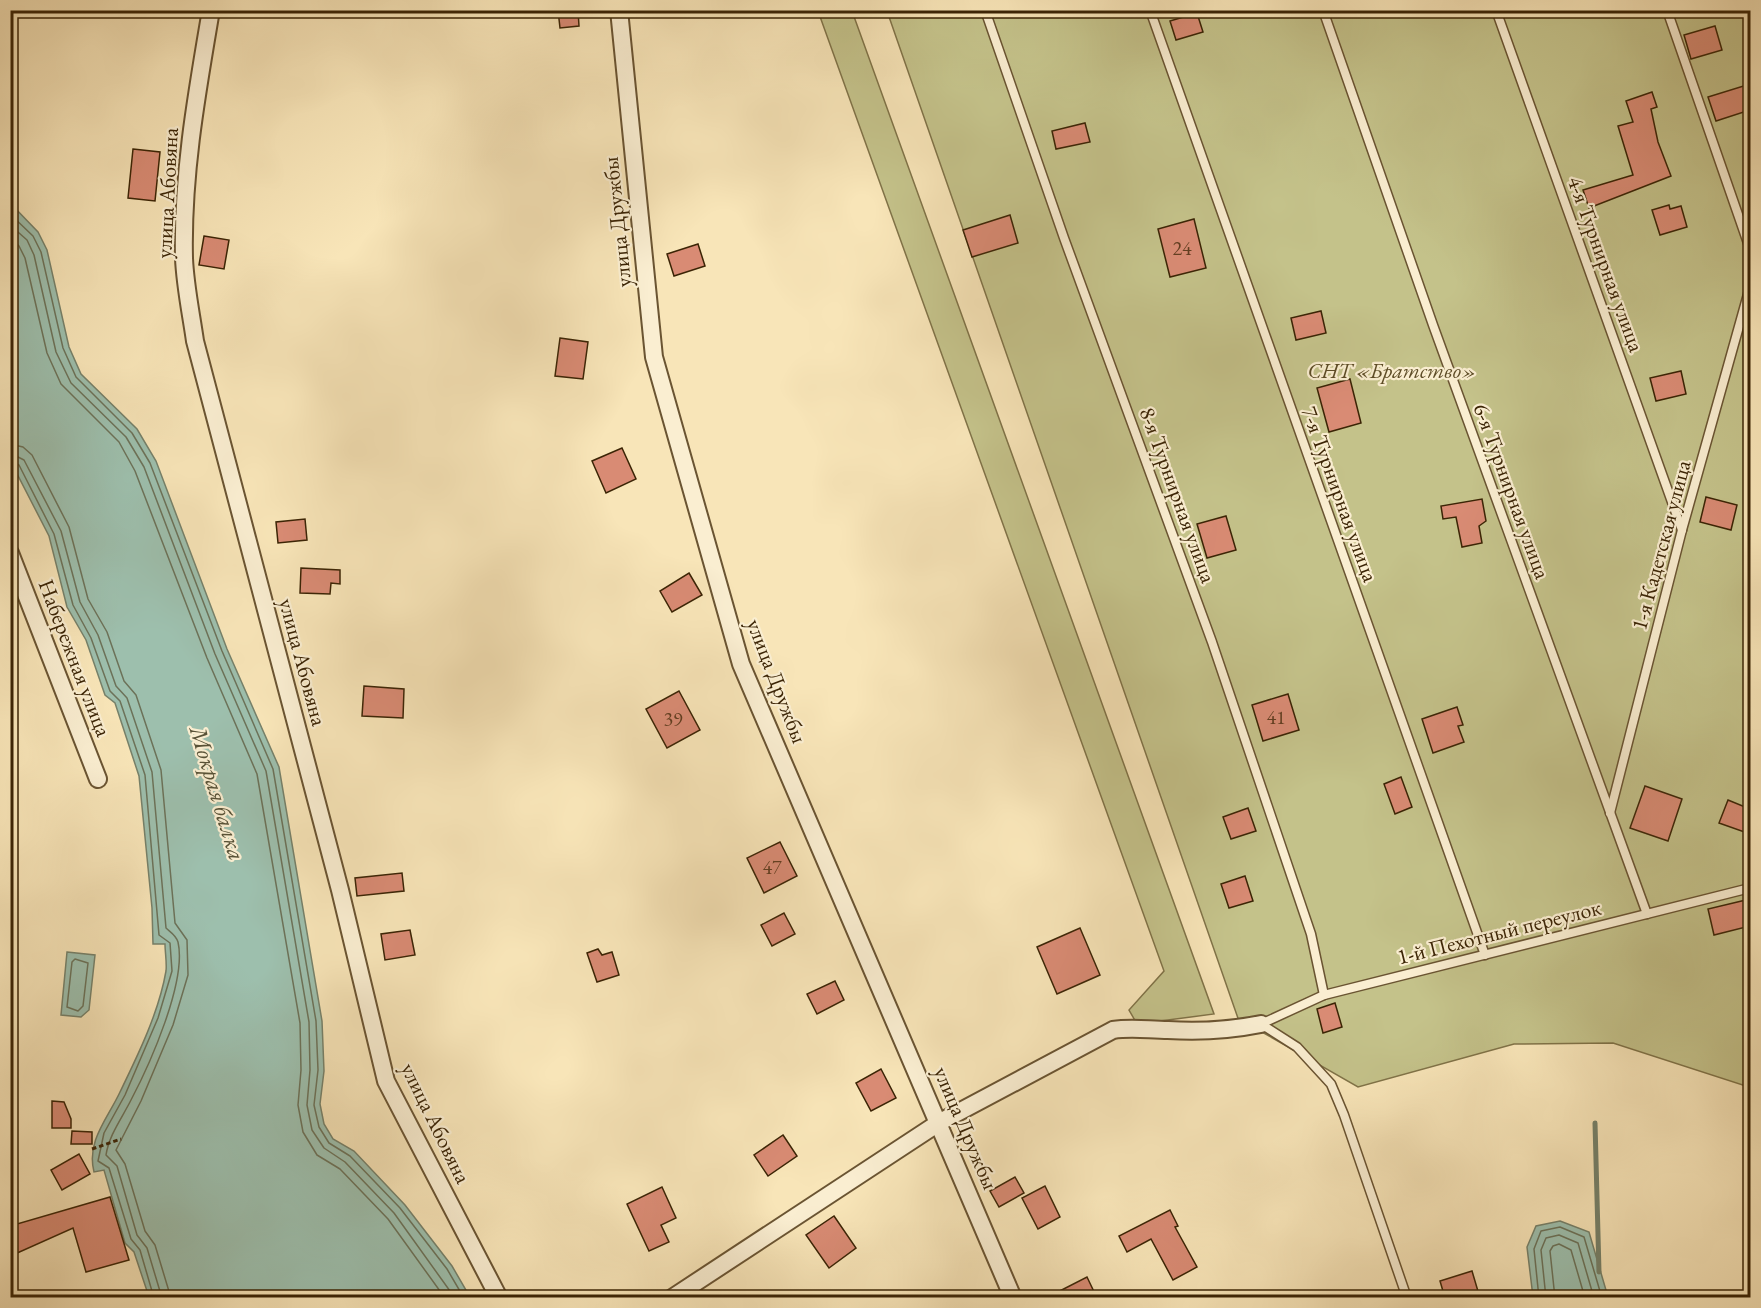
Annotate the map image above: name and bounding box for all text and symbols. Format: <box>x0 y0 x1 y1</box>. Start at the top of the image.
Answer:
street label: улица Абовяна <box>149 127 185 259</box>
street label: улица Дружбы <box>596 155 638 289</box>
street label: 4-я Турнирная улица <box>1561 172 1651 356</box>
house number: 24 <box>1172 235 1192 261</box>
park label: СНТ «Братство» <box>1308 356 1476 385</box>
street label: 6-я Турнирная улица <box>1467 399 1557 583</box>
street label: 7-я Турнирная улица <box>1295 402 1385 586</box>
street label: 8-я Турнирная улица <box>1133 403 1223 587</box>
street label: 1-я Кадетская улица <box>1624 457 1698 633</box>
street label: Набережная улица <box>32 575 118 741</box>
street label: улица Абовяна <box>272 595 334 729</box>
street label: улица Дружбы <box>740 615 814 747</box>
house number: 41 <box>1266 704 1286 730</box>
house number: 39 <box>663 706 683 732</box>
water label: Мокрая балка <box>182 720 253 864</box>
house number: 47 <box>762 854 782 880</box>
street label: 1-й Пехотный переулок <box>1394 892 1605 971</box>
street label: улица Абовяна <box>394 1058 478 1188</box>
street label: улица Дружбы <box>927 1062 1005 1194</box>

